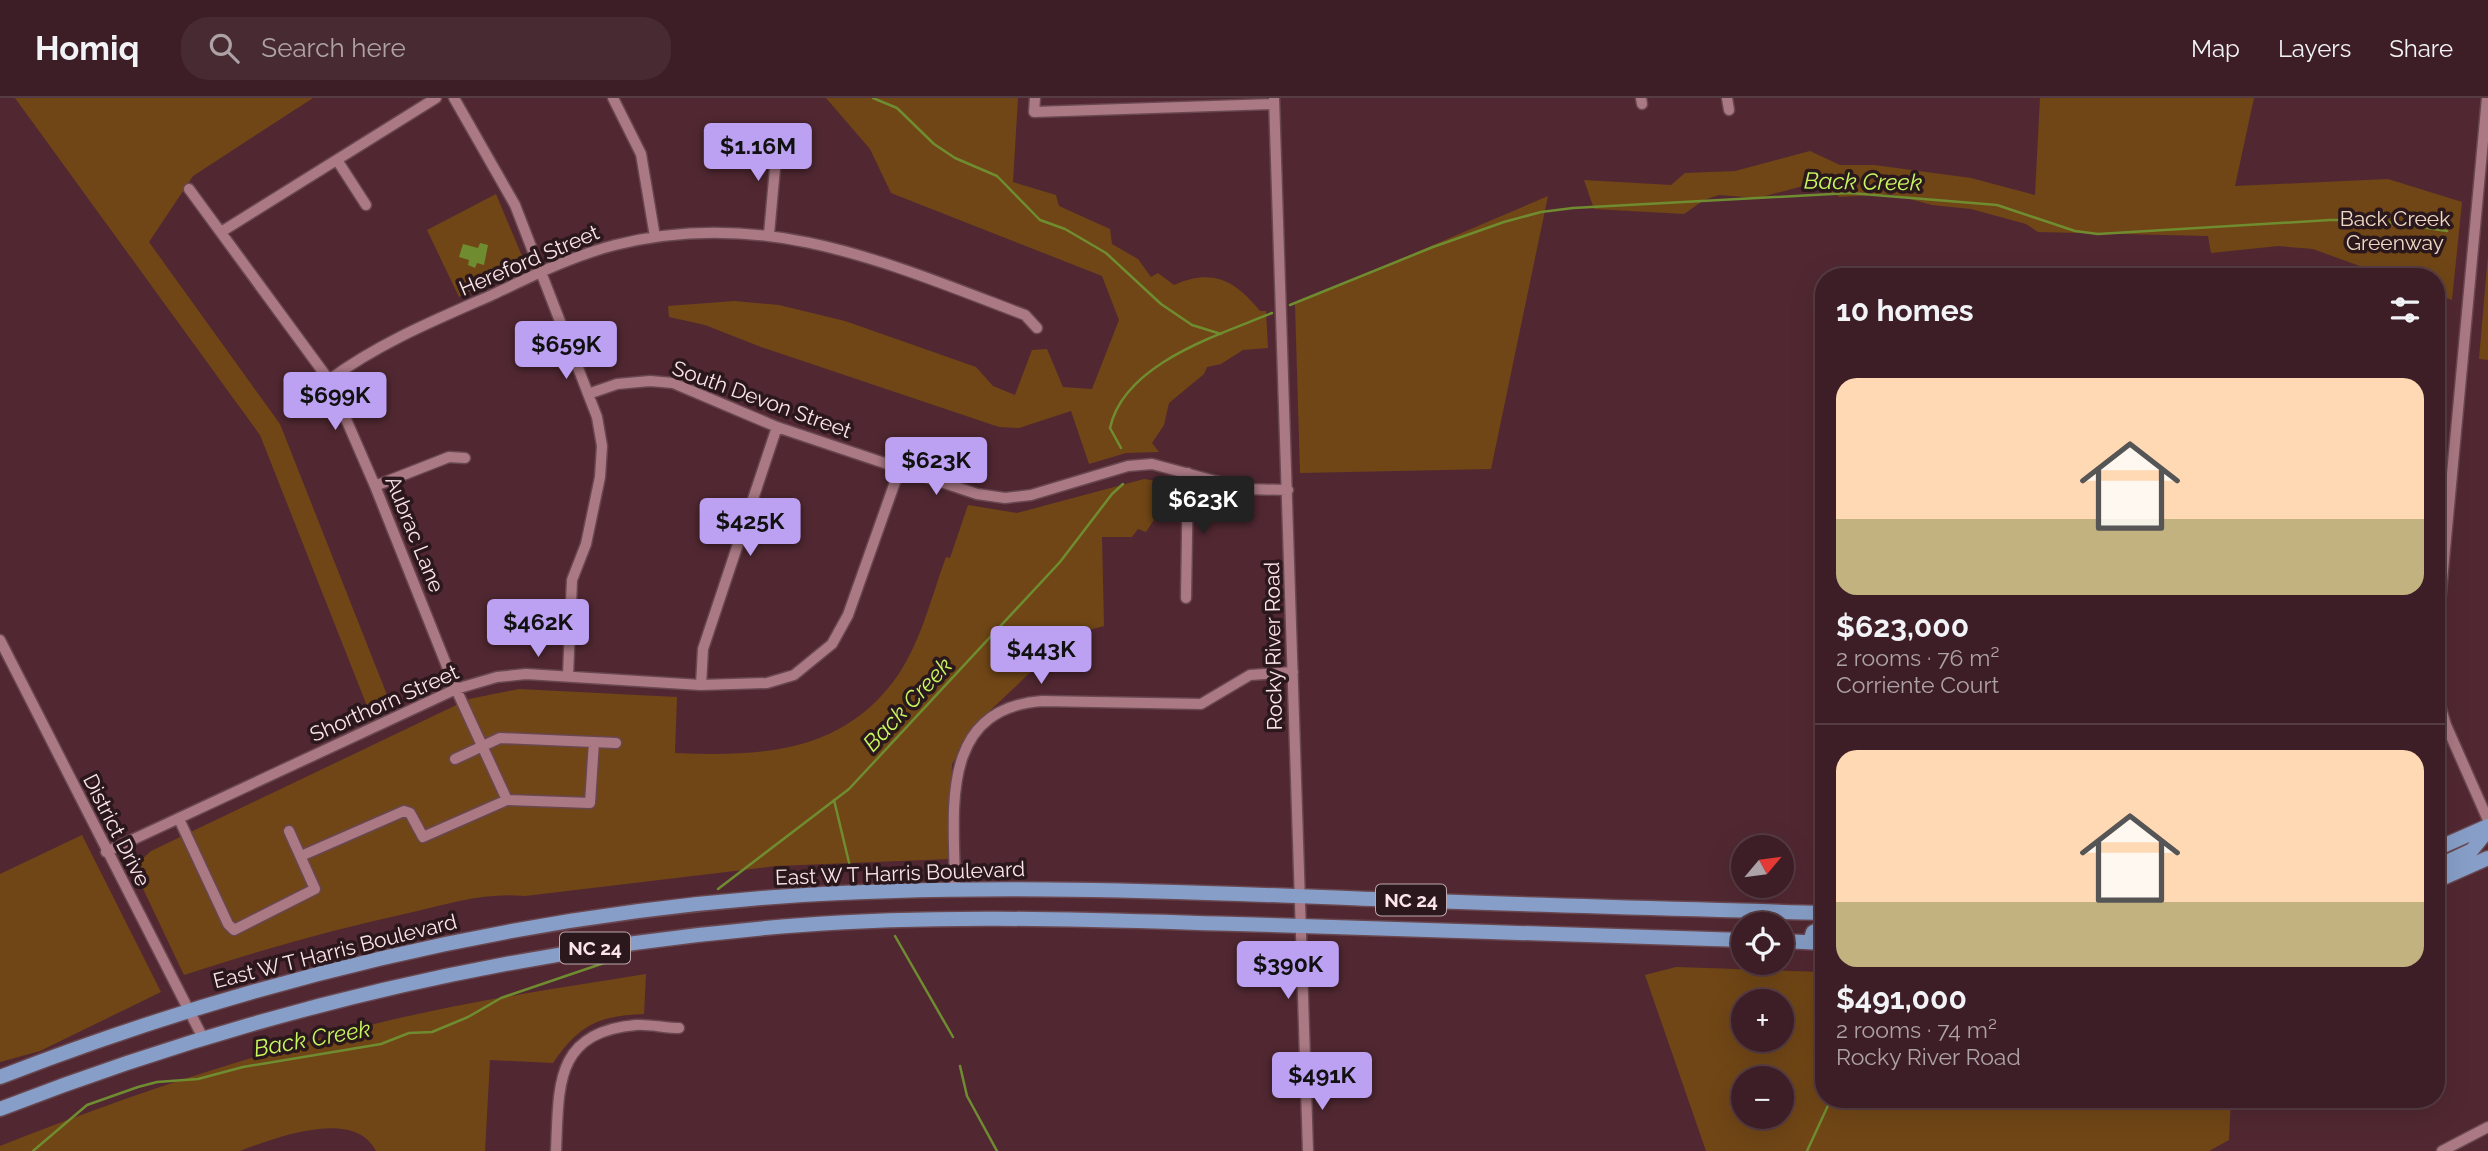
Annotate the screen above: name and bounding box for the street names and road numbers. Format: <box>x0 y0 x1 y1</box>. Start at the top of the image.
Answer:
street label: Hereford Street <box>455 219 603 301</box>
street label: South Devon Street <box>669 355 855 443</box>
street label: Aubrac Lane <box>380 472 450 596</box>
street label: Rocky River Road <box>1259 561 1287 731</box>
street label: Shorthorn Street <box>306 659 462 747</box>
street label: District Drive <box>78 770 156 890</box>
street label: East W T Harris Boulevard <box>774 856 1026 890</box>
road number: NC 24 <box>1376 884 1446 916</box>
street label: East W T Harris Boulevard <box>211 909 459 993</box>
road number: NC 24 <box>560 932 630 964</box>

